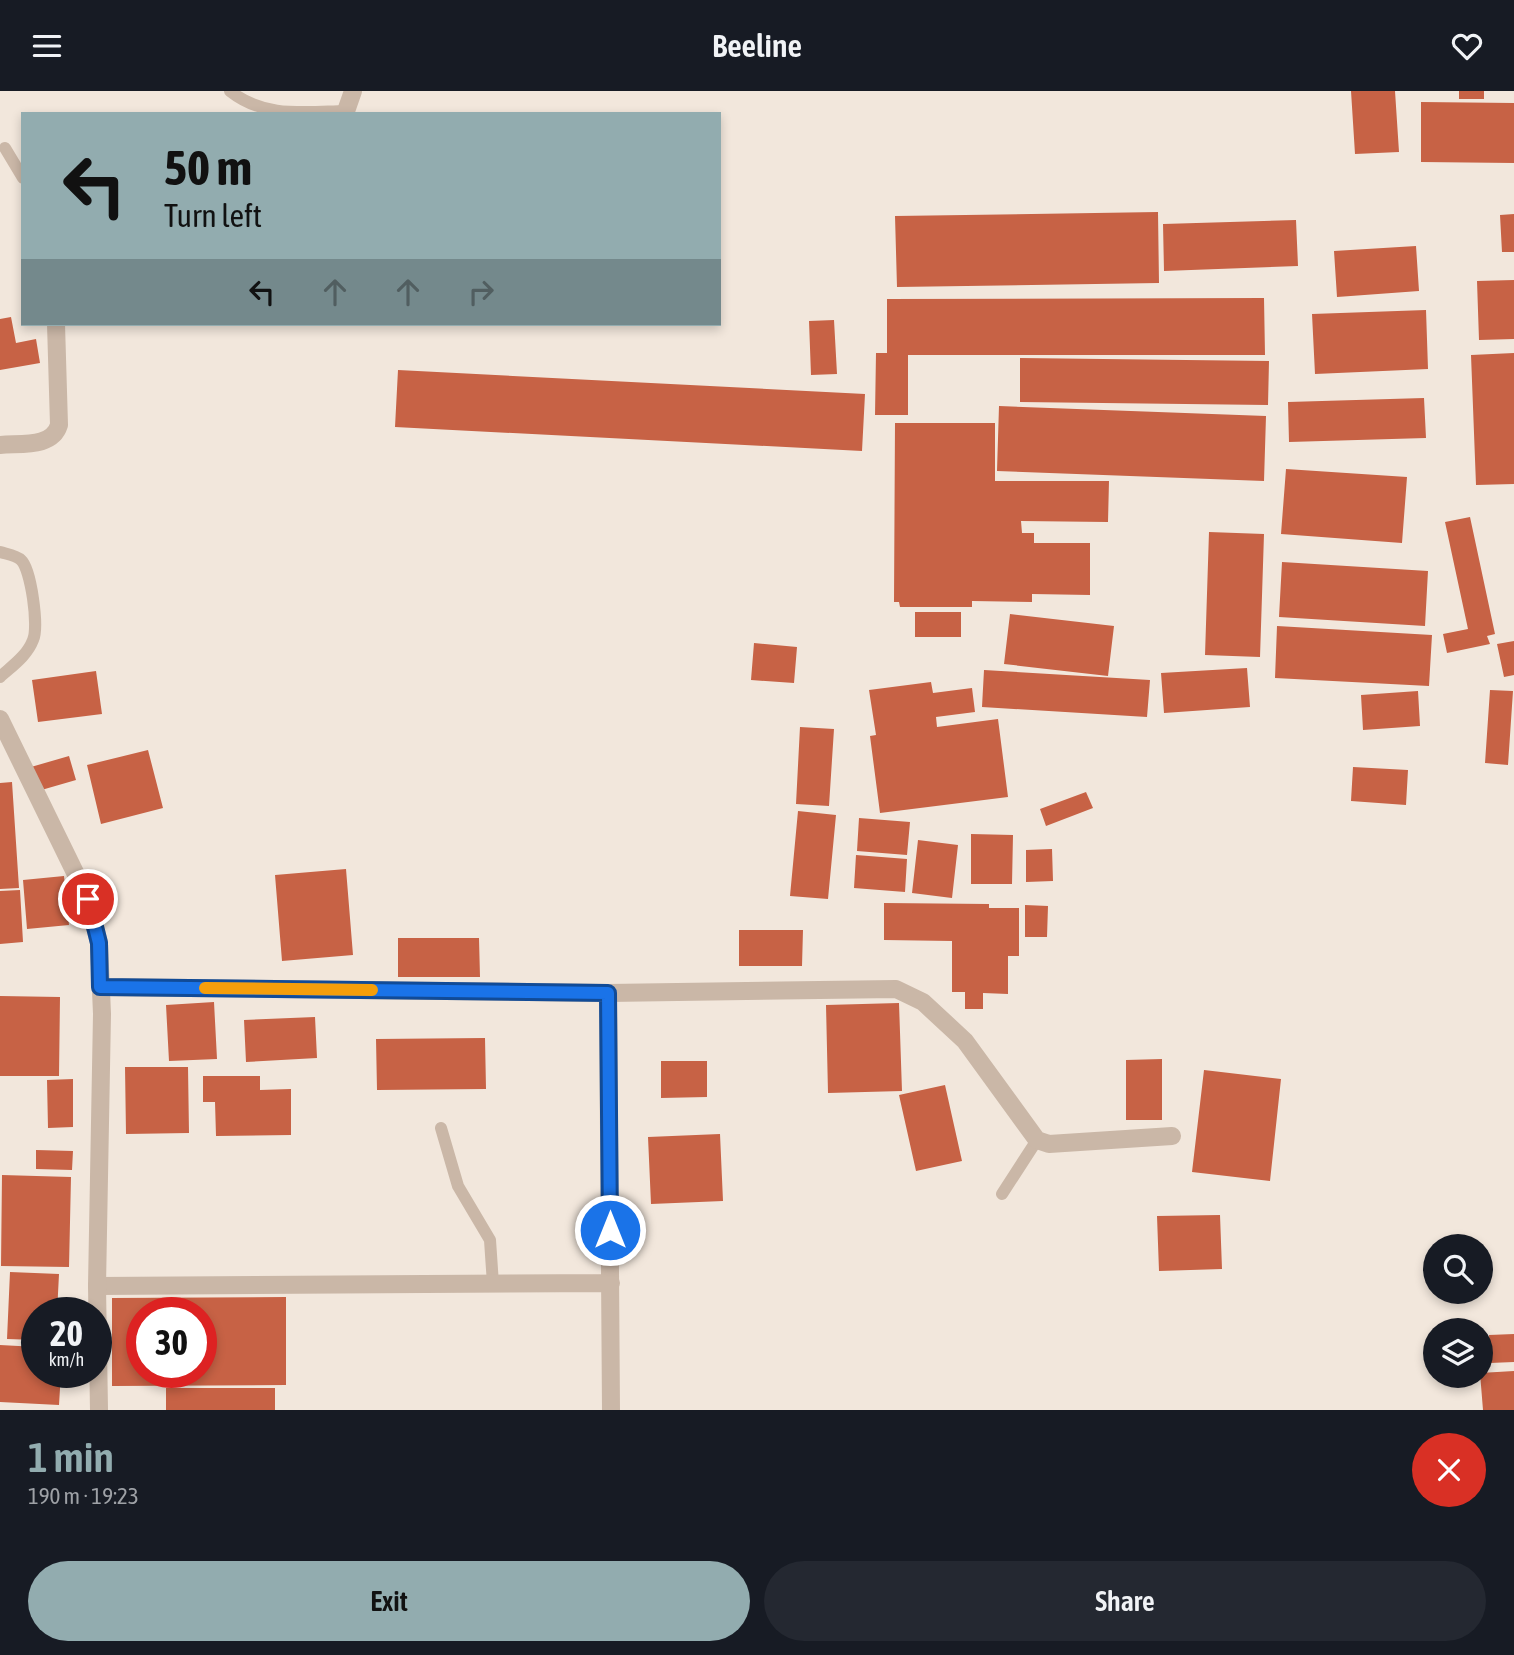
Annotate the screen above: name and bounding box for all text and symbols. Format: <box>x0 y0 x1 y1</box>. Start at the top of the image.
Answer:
icon: menu <box>28 27 66 65</box>
text: Beeline <box>712 27 802 64</box>
icon: heart <box>1448 27 1486 65</box>
text: 50 m <box>164 139 252 195</box>
icon: left <box>49 140 140 231</box>
text: Turn left <box>164 197 262 234</box>
icon: left <box>243 273 281 311</box>
icon: ahead <box>316 273 354 311</box>
icon: ahead <box>389 273 427 311</box>
icon: right <box>462 273 500 311</box>
pin <box>58 869 118 929</box>
icon: arrive <box>69 880 107 918</box>
position arrow <box>573 1193 647 1267</box>
map controls <box>1423 1234 1493 1388</box>
button: search <box>1423 1234 1493 1304</box>
speed limit sign: 30 <box>126 1297 217 1388</box>
text: 20 <box>50 1313 83 1353</box>
button: layers <box>1423 1318 1493 1388</box>
text: km/h <box>49 1349 84 1370</box>
text: 1 min <box>28 1433 114 1481</box>
button: close <box>1412 1433 1486 1507</box>
text: 190 m · 19:23 <box>28 1483 139 1509</box>
button: Exit <box>28 1561 750 1641</box>
button: Share <box>764 1561 1486 1641</box>

